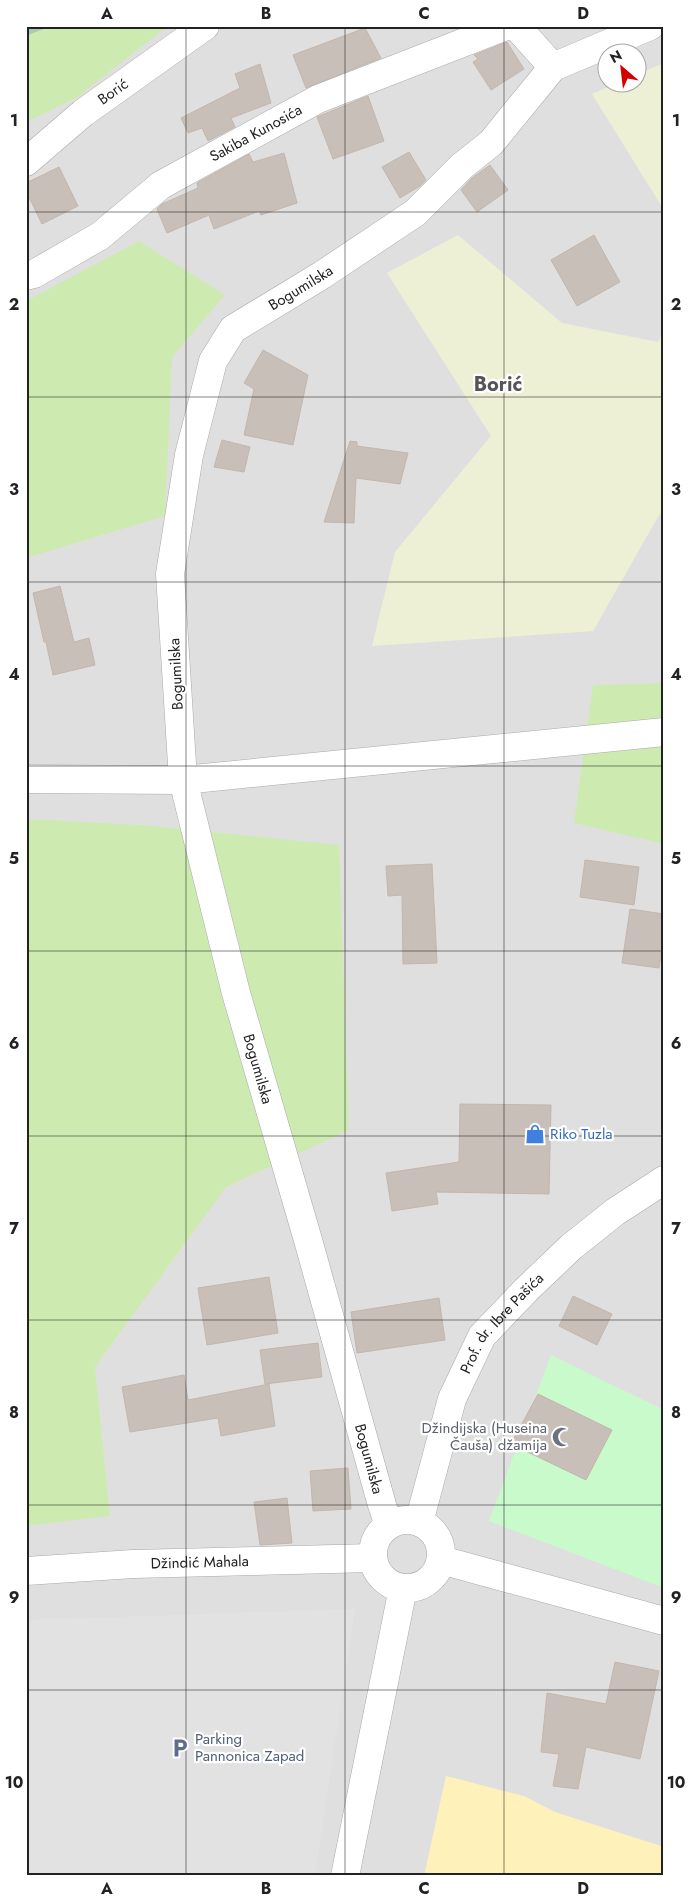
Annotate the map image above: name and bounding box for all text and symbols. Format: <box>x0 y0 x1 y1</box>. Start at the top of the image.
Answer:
text: A <box>100 2 113 25</box>
text: B <box>261 2 271 25</box>
text: C <box>418 2 430 25</box>
text: D <box>577 2 589 25</box>
north arrow <box>598 42 648 92</box>
text: N <box>606 45 626 68</box>
street label: Borić <box>93 73 133 110</box>
street label: Sakiba Kunosića <box>206 99 306 167</box>
text: 1 <box>10 109 18 132</box>
text: 1 <box>672 109 680 132</box>
street label: Bogumilska <box>264 260 337 316</box>
text: 2 <box>9 293 19 316</box>
text: 2 <box>671 293 681 316</box>
district label: Borić <box>474 370 522 399</box>
text: 3 <box>9 478 19 501</box>
text: 3 <box>671 478 681 501</box>
street label: Bogumilska <box>163 638 189 710</box>
text: 4 <box>8 663 20 686</box>
text: 4 <box>670 663 682 686</box>
text: 5 <box>9 847 19 870</box>
text: 5 <box>671 847 681 870</box>
street label: Bogumilska <box>238 1031 278 1107</box>
text: 6 <box>9 1032 19 1055</box>
text: 6 <box>671 1032 681 1055</box>
shop icon: Riko Tuzla <box>524 1123 546 1145</box>
place label: Riko Tuzla <box>550 1123 613 1145</box>
text: 7 <box>9 1217 19 1240</box>
text: 7 <box>671 1217 681 1240</box>
street label: Prof. dr. Ibre Pašića <box>455 1268 549 1377</box>
text: 8 <box>9 1401 19 1424</box>
text: 8 <box>671 1401 681 1424</box>
place label: Džindijska (Huseina Čauša) džamija <box>422 1417 547 1456</box>
street label: Bogumilska <box>349 1421 389 1497</box>
mosque icon: Džindijska (Huseina Čauša) džamija <box>551 1426 573 1448</box>
street label: Džindić Mahala <box>150 1550 249 1575</box>
text: 9 <box>9 1586 19 1609</box>
text: 9 <box>671 1586 681 1609</box>
place label: Parking Pannonica Zapad <box>195 1728 304 1767</box>
parking icon: Parking Pannonica Zapad <box>169 1737 191 1759</box>
text: 10 <box>5 1771 23 1794</box>
text: 10 <box>667 1771 685 1794</box>
text: A <box>100 1877 113 1900</box>
text: B <box>261 1877 271 1900</box>
text: C <box>418 1877 430 1900</box>
text: D <box>577 1877 589 1900</box>

